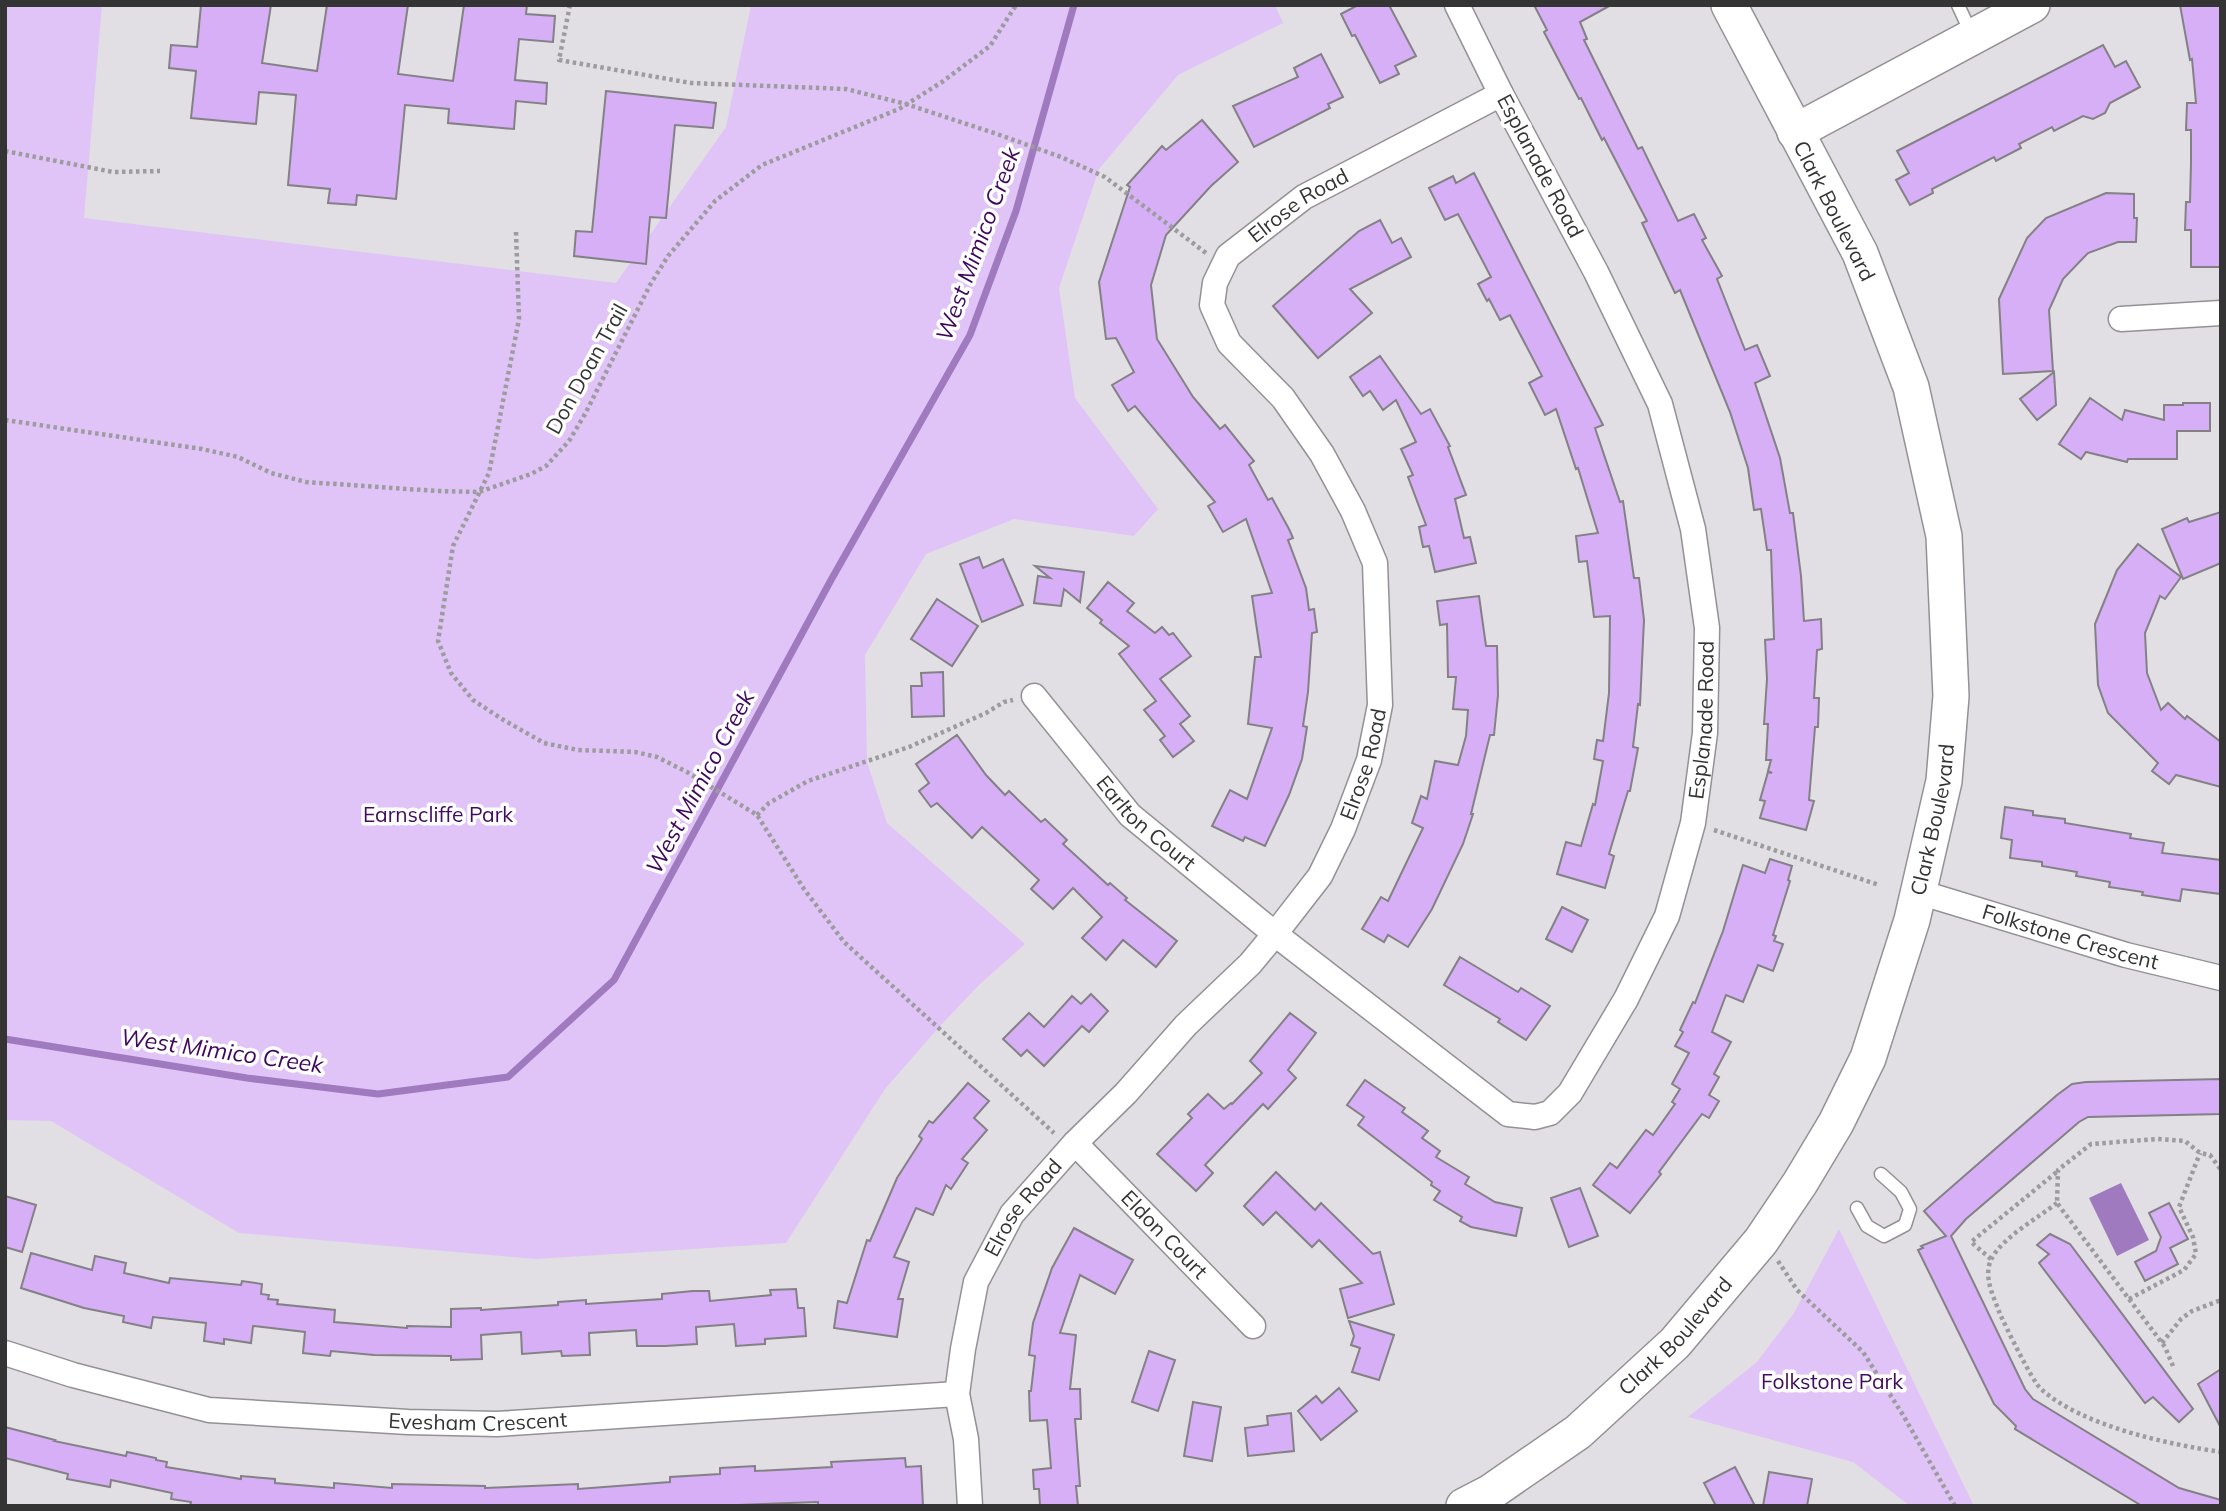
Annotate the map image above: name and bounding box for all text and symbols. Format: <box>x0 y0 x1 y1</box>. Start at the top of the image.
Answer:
street label: Esplanade Road <box>1492 89 1590 242</box>
street label: Clark Boulevard <box>1788 136 1881 285</box>
water label: West Mimico Creek <box>929 142 1026 345</box>
street label: Elrose Road <box>1242 162 1352 248</box>
street label: Don Doan Trail <box>540 299 633 438</box>
street label: Esplanade Road <box>1682 641 1719 801</box>
water label: West Mimico Creek <box>639 684 761 879</box>
street label: Elrose Road <box>1334 706 1391 824</box>
street label: Clark Boulevard <box>1904 743 1959 898</box>
street label: Earlton Court <box>1091 770 1201 876</box>
park label: Earnscliffe Park <box>363 801 513 827</box>
street label: Folkstone Crescent <box>1979 898 2161 974</box>
water label: West Mimico Creek <box>119 1022 326 1079</box>
street label: Elrose Road <box>978 1153 1067 1261</box>
street label: Eldon Court <box>1116 1184 1214 1284</box>
street label: Clark Boulevard <box>1613 1271 1737 1400</box>
park label: Folkstone Park <box>1761 1368 1903 1394</box>
street label: Evesham Crescent <box>388 1405 568 1436</box>

